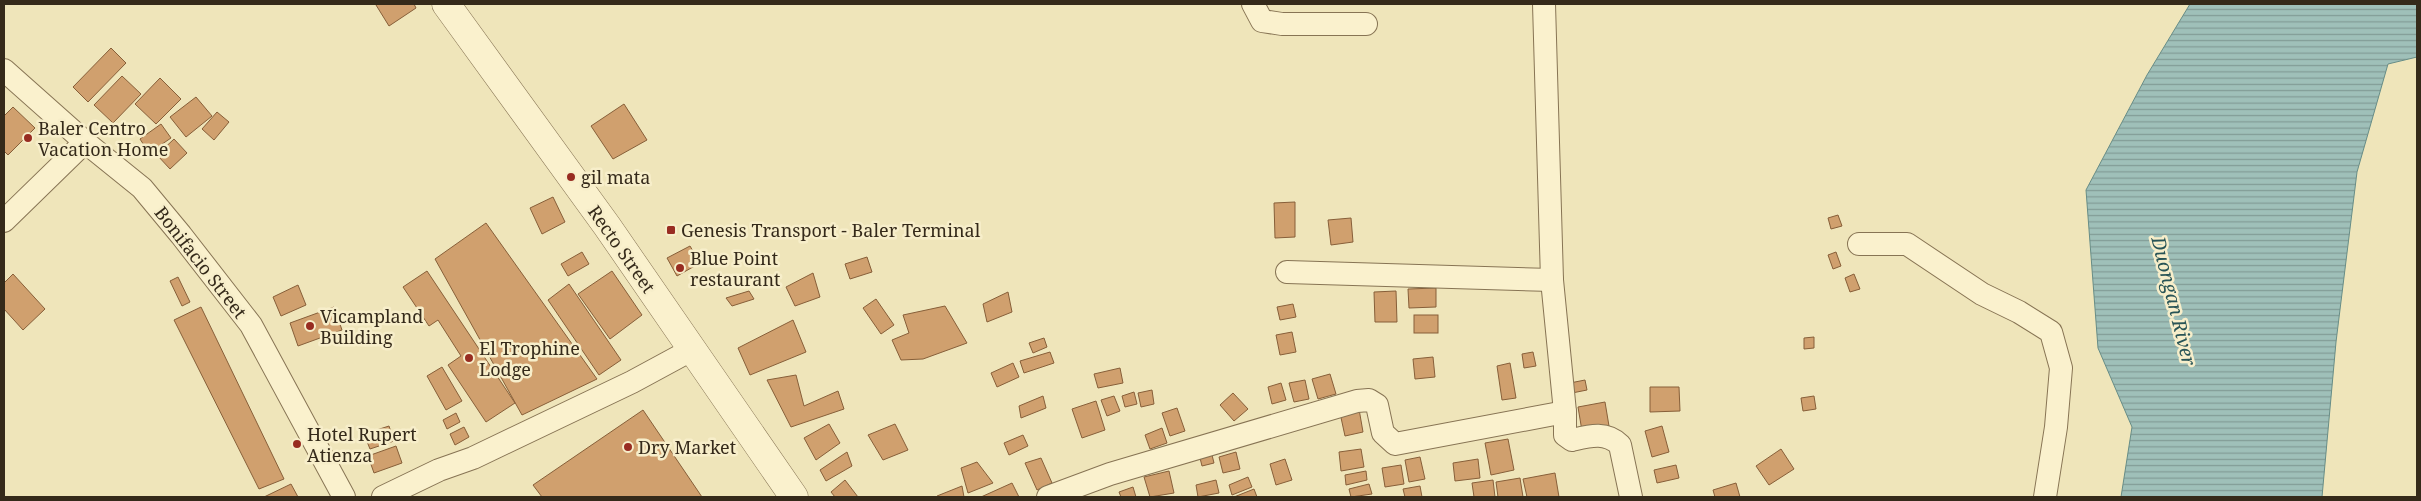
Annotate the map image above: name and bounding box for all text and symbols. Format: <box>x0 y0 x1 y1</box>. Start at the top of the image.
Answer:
place label: Baler Centro Vacation Home <box>38 116 168 161</box>
marker: Baler Centro Vacation Home <box>22 132 34 144</box>
place label: gil mata <box>581 165 650 189</box>
marker: gil mata <box>565 171 577 183</box>
street label: Recto Street <box>583 200 661 298</box>
street label: Bonifacio Street <box>150 201 252 323</box>
place label: Genesis Transport - Baler Terminal <box>681 218 981 242</box>
marker: Genesis Transport - Baler Terminal <box>665 224 677 236</box>
water label: Duongan River <box>2145 233 2203 368</box>
place label: Blue Point restaurant <box>690 246 780 291</box>
marker: Blue Point restaurant <box>674 262 686 274</box>
place label: Vicampland Building <box>320 304 423 349</box>
marker: Vicampland Building <box>304 320 316 332</box>
place label: El Trophine Lodge <box>479 336 580 381</box>
marker: El Trophine Lodge <box>463 352 475 364</box>
place label: Hotel Rupert Atienza <box>307 422 417 467</box>
place label: Dry Market <box>638 435 736 459</box>
marker: Hotel Rupert Atienza <box>291 438 303 450</box>
marker: Dry Market <box>622 441 634 453</box>

